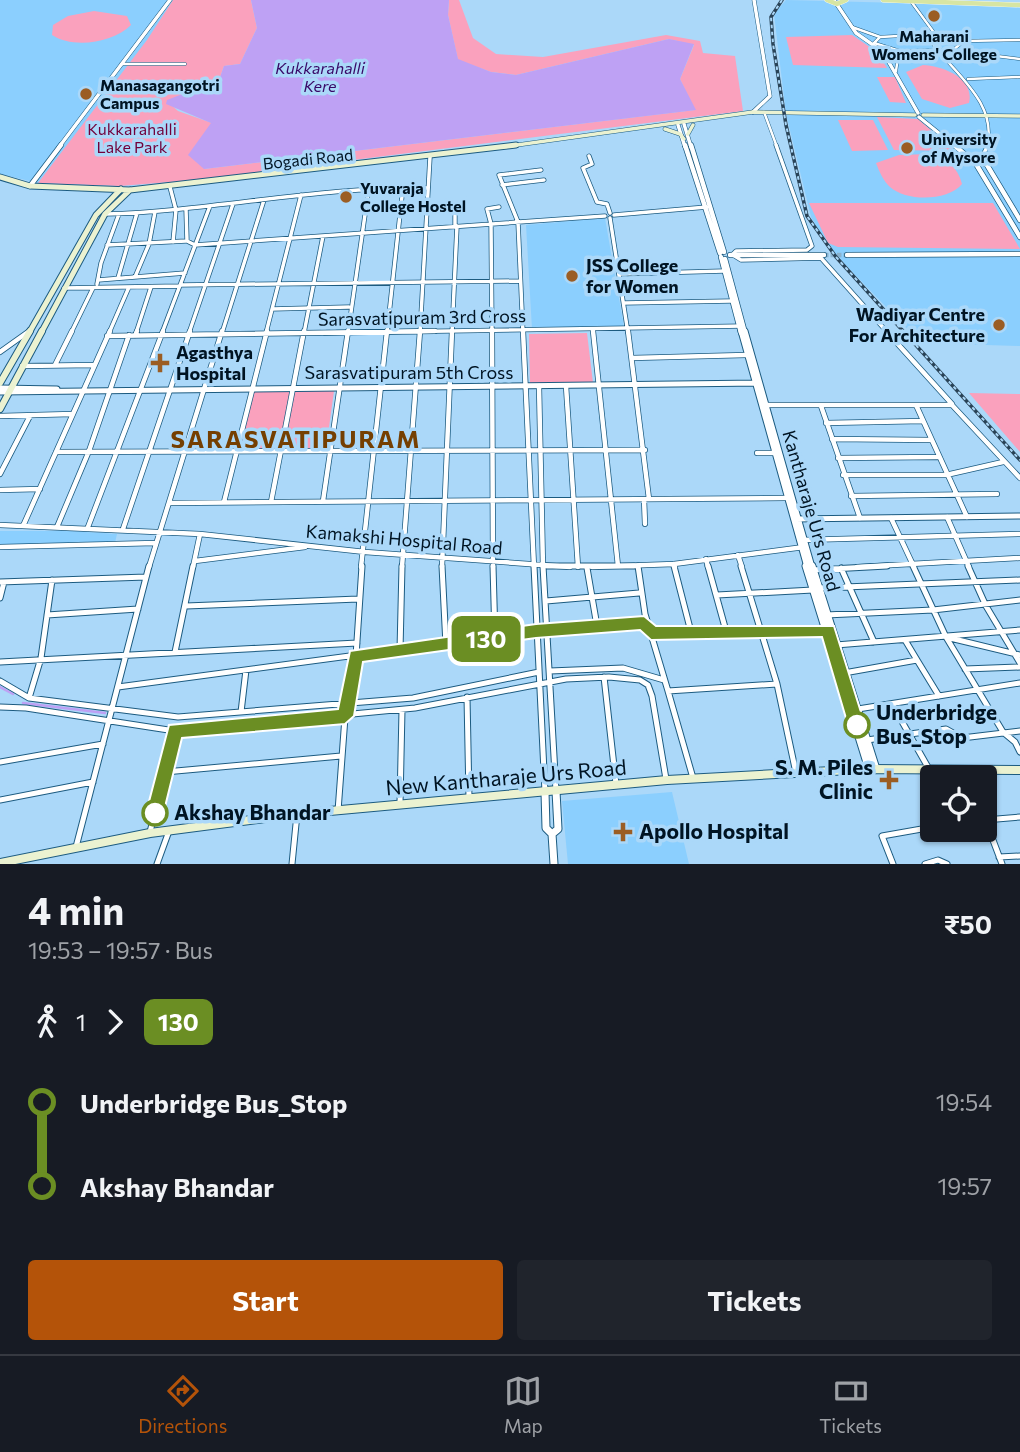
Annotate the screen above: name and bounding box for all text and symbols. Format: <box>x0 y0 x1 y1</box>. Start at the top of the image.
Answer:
marker: Maharani Womens' College <box>926 8 942 24</box>
place label: Maharani Womens' College <box>871 26 997 63</box>
water label: Kukkarahalli Kere <box>275 58 366 95</box>
place label: Manasagangotri Campus <box>100 75 220 112</box>
marker: Manasagangotri Campus <box>78 86 94 102</box>
park label: Kukkarahalli Lake Park <box>87 119 177 156</box>
place label: University of Mysore <box>921 129 997 166</box>
marker: University of Mysore <box>899 140 915 156</box>
street label: Bogadi Road <box>262 144 354 173</box>
place label: Yuvaraja College Hostel <box>360 178 466 215</box>
marker: Yuvaraja College Hostel <box>338 189 354 205</box>
place label: JSS College for Women <box>586 254 679 297</box>
marker: JSS College for Women <box>564 268 580 284</box>
place label: Wadiyar Centre For Architecture <box>849 303 985 346</box>
street label: Sarasvatipuram 3rd Cross <box>318 304 526 330</box>
marker: Wadiyar Centre For Architecture <box>991 317 1007 333</box>
place label: Agasthya Hospital <box>176 341 253 384</box>
marker: Agasthya Hospital <box>150 353 170 373</box>
street label: Sarasvatipuram 5th Cross <box>305 361 513 383</box>
district label: SARASVATIPURAM <box>171 424 421 453</box>
street label: Kantharaje Urs Road <box>778 428 845 594</box>
street label: Kamakshi Hospital Road <box>305 519 503 559</box>
line badge: 130 <box>446 616 526 662</box>
text: 130 <box>466 624 506 653</box>
place label: Underbridge Bus_Stop <box>876 699 997 748</box>
marker: Underbridge Bus_Stop <box>844 712 870 738</box>
street label: New Kantharaje Urs Road <box>384 754 627 799</box>
place label: S. M. Piles Clinic <box>775 754 873 803</box>
map controls <box>920 765 997 842</box>
button: locate <box>920 765 997 842</box>
marker: S. M. Piles Clinic <box>879 770 899 790</box>
place label: Akshay Bhandar <box>174 799 331 824</box>
marker: Akshay Bhandar <box>142 800 168 826</box>
place label: Apollo Hospital <box>639 818 789 843</box>
marker: Apollo Hospital <box>613 822 633 842</box>
text: 4 min <box>28 886 124 933</box>
text: ₹50 <box>944 908 992 939</box>
text: 19:53 – 19:57 · Bus <box>28 936 213 964</box>
icon: walk <box>28 1003 66 1041</box>
icon: forward <box>96 1003 134 1041</box>
text: 130 <box>158 1007 199 1036</box>
text: 1 <box>76 1008 86 1036</box>
text: Underbridge Bus_Stop <box>80 1087 347 1118</box>
text: 19:54 <box>936 1088 992 1116</box>
text: Akshay Bhandar <box>80 1171 274 1202</box>
text: 19:57 <box>937 1172 992 1200</box>
button: Start <box>28 1260 503 1340</box>
button: Tickets <box>517 1260 992 1340</box>
tab: Directions <box>138 1372 227 1437</box>
tab: Map <box>504 1372 543 1437</box>
tab: Tickets <box>819 1372 882 1437</box>

